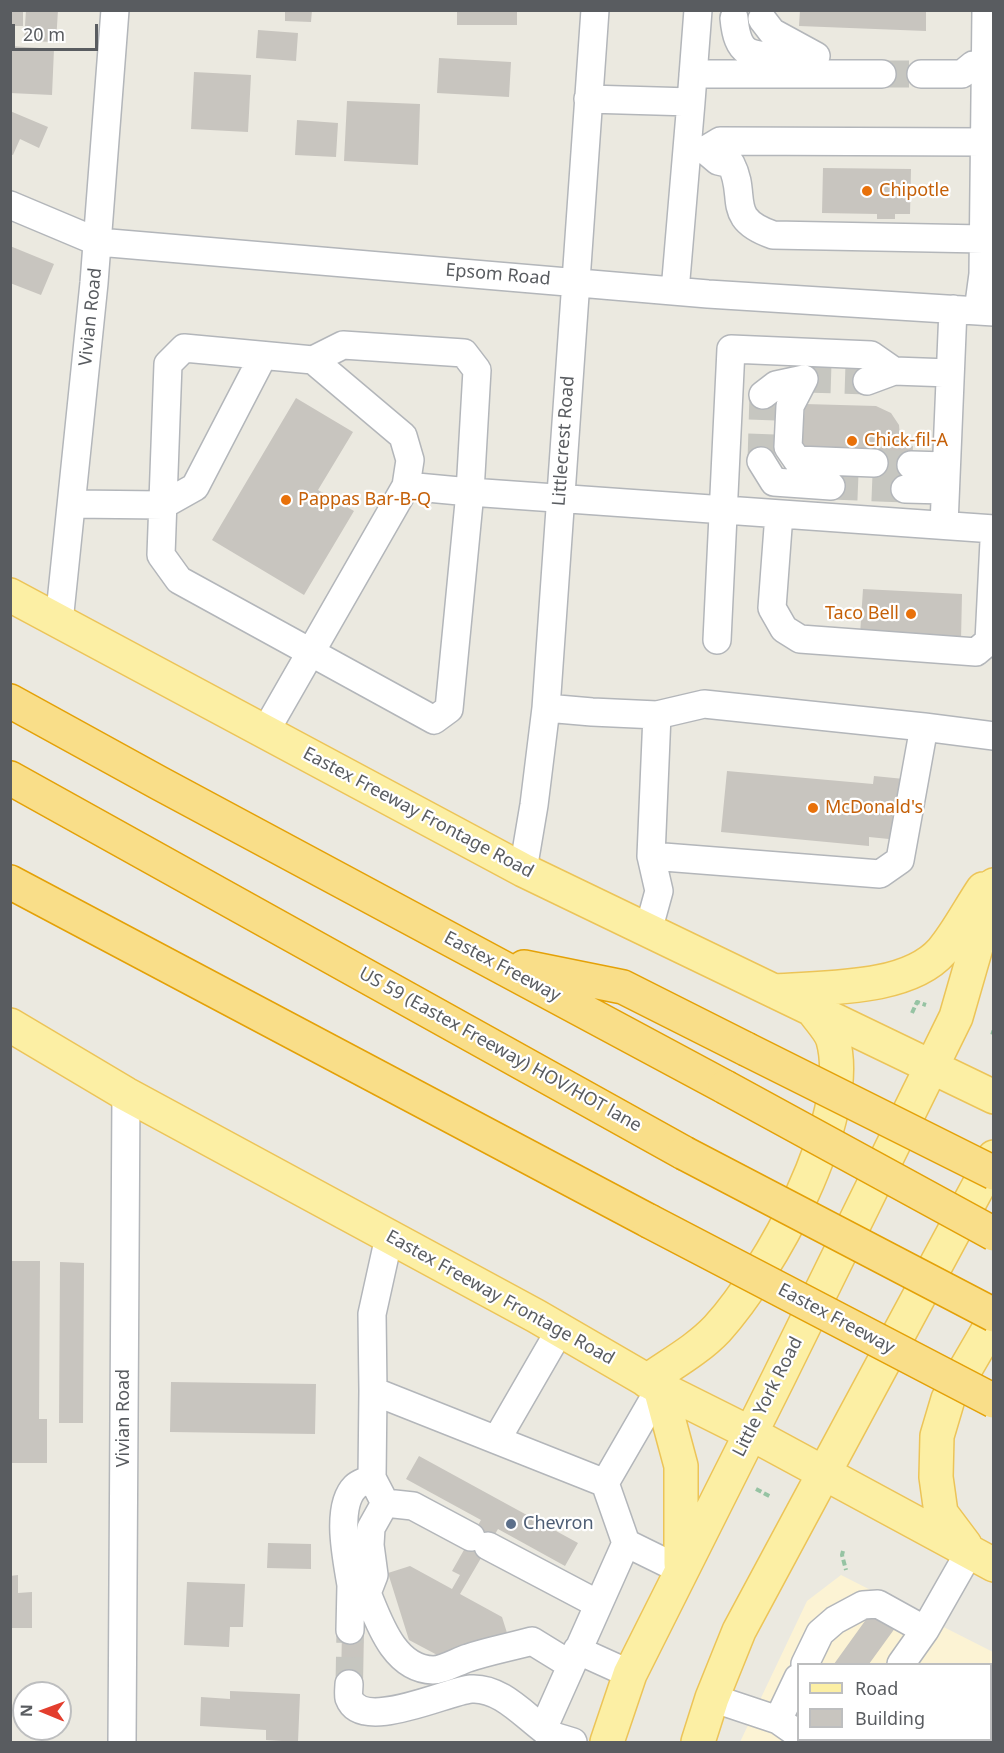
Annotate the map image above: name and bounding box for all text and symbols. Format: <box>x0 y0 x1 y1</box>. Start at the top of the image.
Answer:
scale bar <box>15 12 100 50</box>
text: 20 m <box>23 22 65 46</box>
place label: Chipotle <box>879 180 949 202</box>
marker: Chipotle <box>860 184 874 198</box>
street label: Epsom Road <box>445 260 551 290</box>
street label: Vivian Road <box>75 267 107 367</box>
street label: Littlecrest Road <box>549 375 579 507</box>
place label: Chick-fil-A <box>864 430 948 452</box>
marker: Chick-fil-A <box>845 434 859 448</box>
place label: Pappas Bar-B-Q <box>298 489 431 511</box>
marker: Pappas Bar-B-Q <box>279 493 293 507</box>
place label: Taco Bell <box>825 603 899 625</box>
marker: Taco Bell <box>904 607 918 621</box>
street label: Eastex Freeway Frontage Road <box>299 743 537 883</box>
place label: McDonald's <box>825 797 923 819</box>
marker: McDonald's <box>806 801 820 815</box>
street label: Eastex Freeway <box>440 927 564 1007</box>
street label: US 59 (Eastex Freeway) HOV/HOT lane <box>355 963 645 1137</box>
street label: Eastex Freeway Frontage Road <box>382 1226 618 1370</box>
street label: Eastex Freeway <box>774 1279 898 1359</box>
street label: Little York Road <box>728 1333 808 1461</box>
street label: Vivian Road <box>113 1369 135 1467</box>
place label: Chevron <box>523 1513 594 1535</box>
marker: Chevron <box>504 1517 518 1531</box>
legend <box>797 1663 992 1741</box>
text: Road <box>855 1676 898 1700</box>
north arrow <box>12 1681 72 1741</box>
text: N <box>15 1704 37 1717</box>
text: Building <box>855 1706 925 1730</box>

